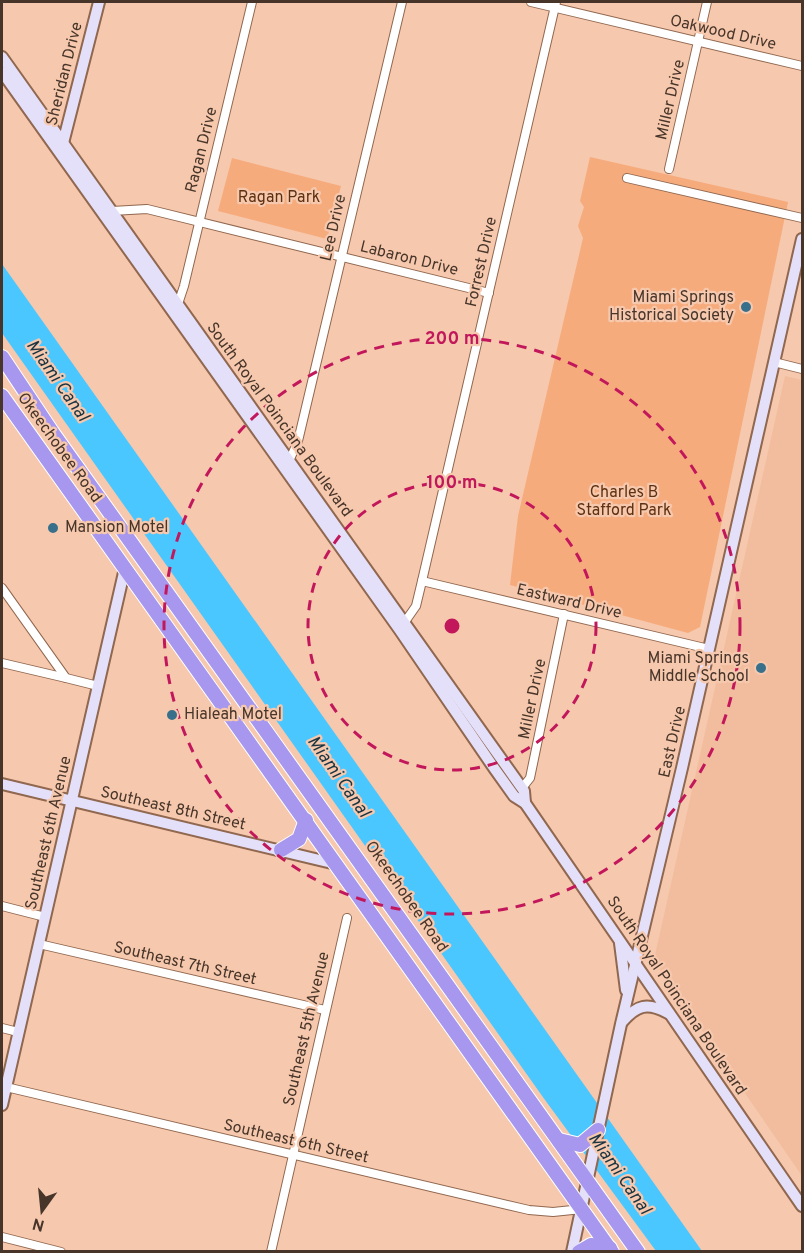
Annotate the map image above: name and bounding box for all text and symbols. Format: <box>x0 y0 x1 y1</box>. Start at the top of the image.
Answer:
street label: Oakwood Drive <box>668 11 778 55</box>
street label: Sheridan Drive <box>42 20 88 128</box>
street label: Miller Drive <box>652 58 690 142</box>
street label: Ragan Drive <box>182 105 222 195</box>
park label: Ragan Park <box>238 188 320 208</box>
street label: Lee Drive <box>317 193 351 263</box>
street label: Forrest Drive <box>462 215 502 309</box>
street label: Labaron Drive <box>358 237 460 281</box>
place label: Miami Springs Historical Society <box>609 288 734 326</box>
marker: Miami Springs Historical Society <box>739 300 753 314</box>
street label: South Royal Poinciana Boulevard <box>202 319 356 521</box>
text: 200 m <box>424 328 480 351</box>
water label: Miami Canal <box>20 335 94 428</box>
street label: Okeechobee Road <box>12 389 106 507</box>
text: 100 m <box>426 472 478 495</box>
park label: Charles B Stafford Park <box>577 483 671 521</box>
place label: Mansion Motel <box>65 518 169 538</box>
marker: Mansion Motel <box>46 521 60 535</box>
street label: Eastward Drive <box>514 580 624 624</box>
centre of rings <box>442 616 462 636</box>
place label: Miami Springs Middle School <box>648 649 749 687</box>
street label: Miller Drive <box>515 657 551 741</box>
marker: Miami Springs Middle School <box>754 661 768 675</box>
street label: East Drive <box>655 704 691 780</box>
place label: Hialeah Motel <box>184 705 282 725</box>
marker: Hialeah Motel <box>165 708 179 722</box>
water label: Miami Canal <box>301 731 375 824</box>
street label: Southeast 6th Avenue <box>22 754 76 912</box>
street label: Southeast 8th Street <box>98 783 248 835</box>
street label: Okeechobee Road <box>360 838 452 956</box>
street label: South Royal Poinciana Boulevard <box>602 893 750 1099</box>
street label: Southeast 7th Street <box>112 938 258 990</box>
street label: Southeast 5th Avenue <box>280 950 334 1108</box>
street label: Southeast 6th Street <box>221 1116 371 1168</box>
water label: Miami Canal <box>582 1128 656 1221</box>
north arrow <box>12 1181 72 1241</box>
text: N <box>30 1212 47 1235</box>

